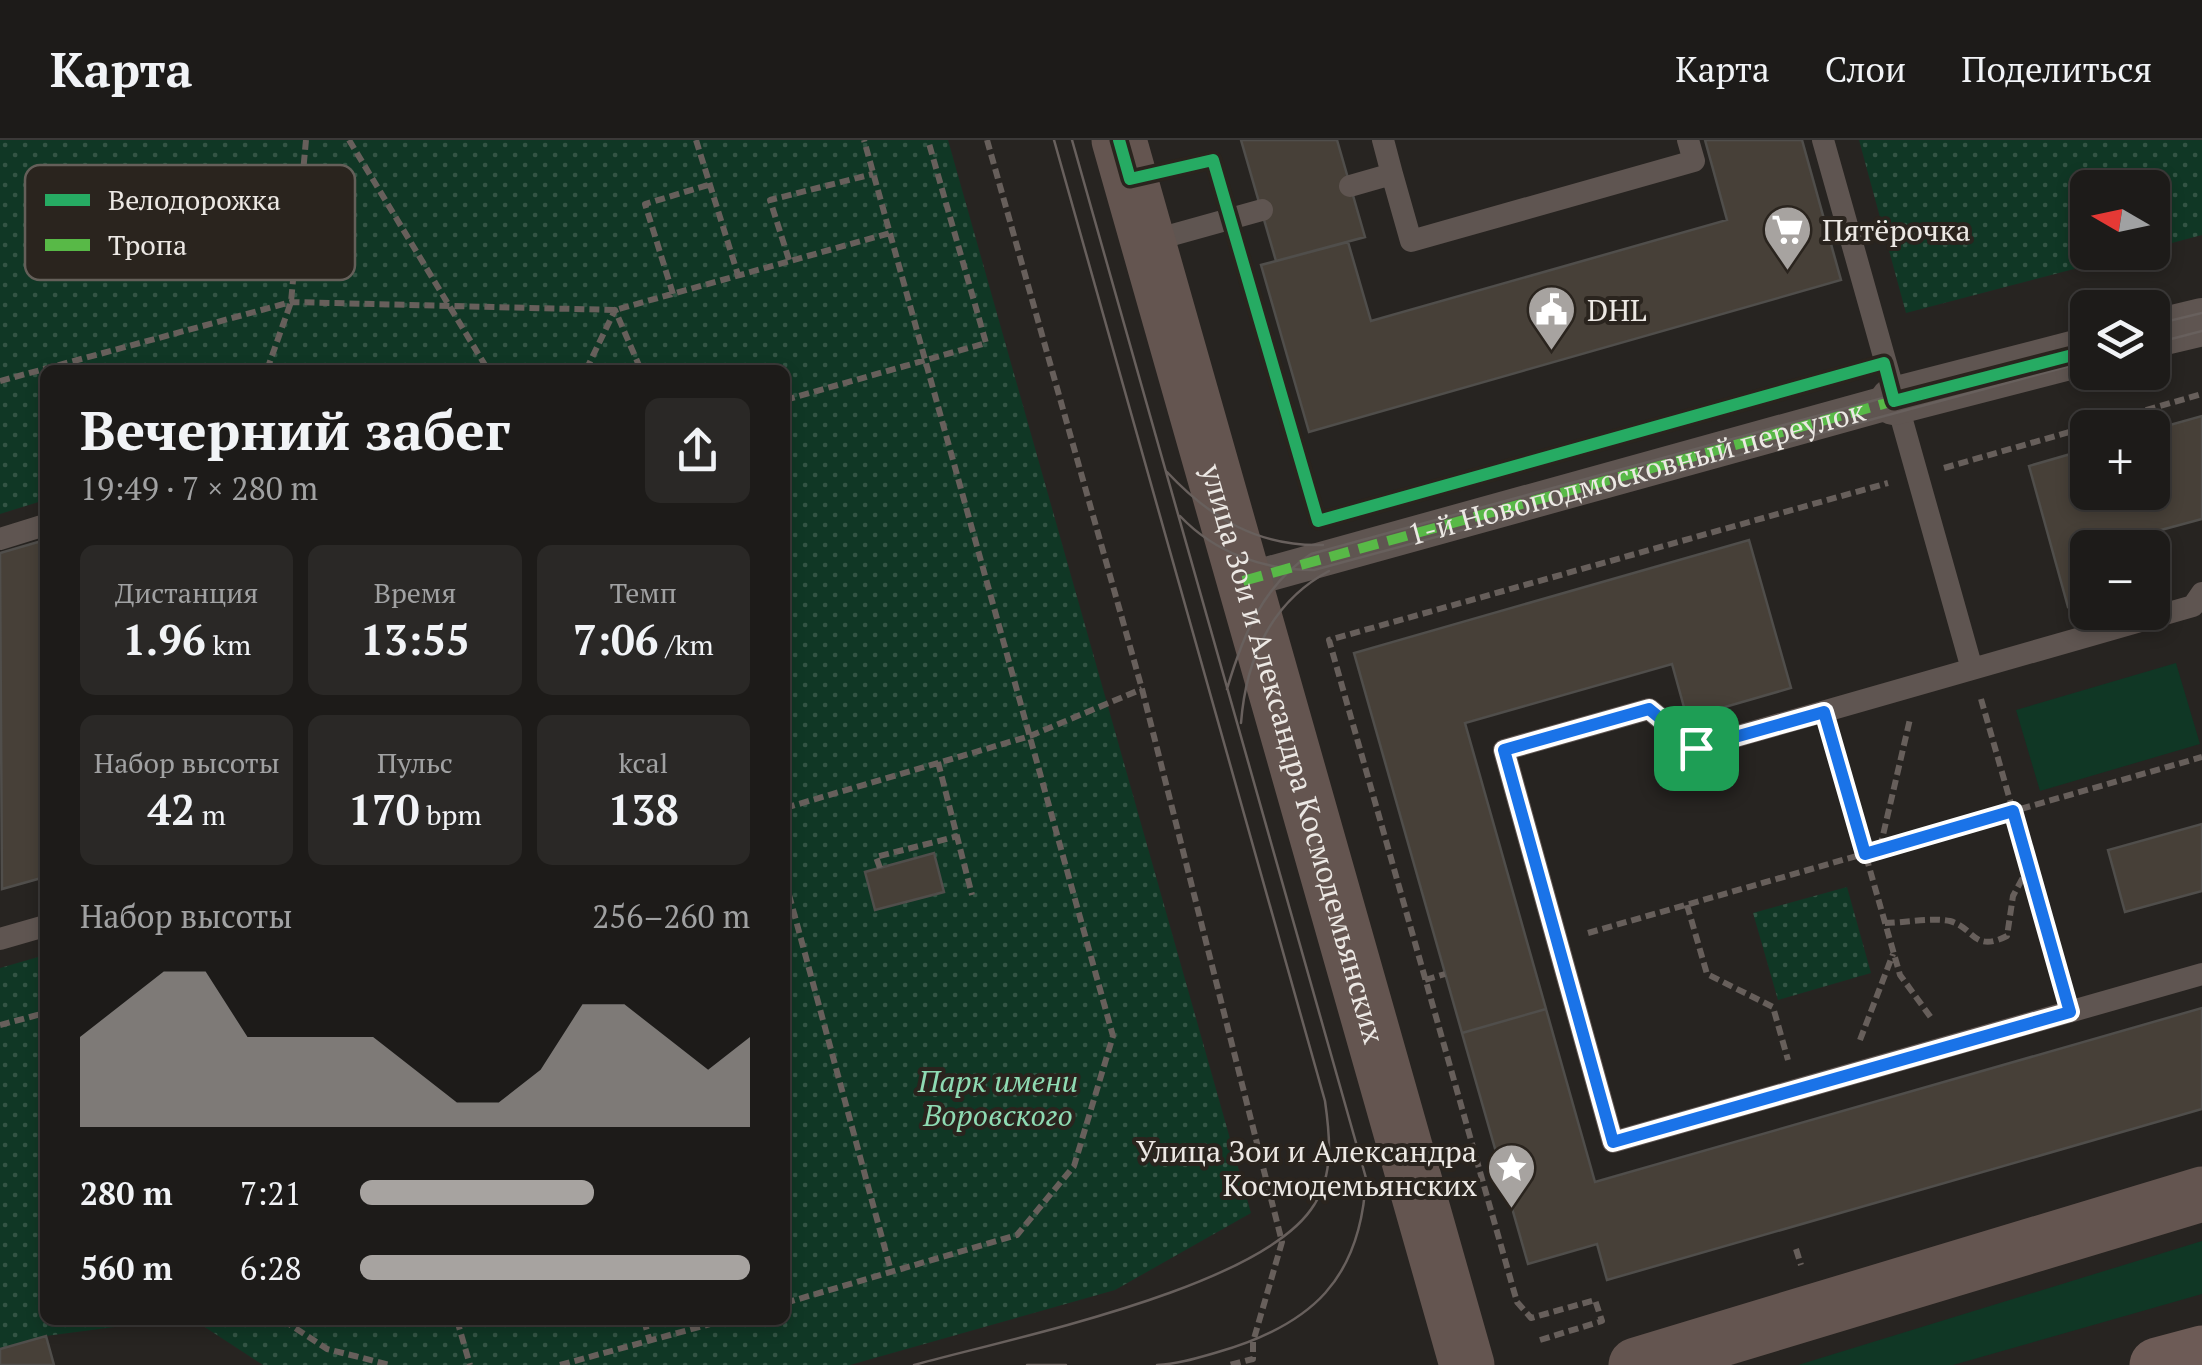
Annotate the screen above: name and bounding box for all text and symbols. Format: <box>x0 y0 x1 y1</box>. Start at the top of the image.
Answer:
text: Карта <box>50 37 192 101</box>
text: Карта <box>1675 46 1770 92</box>
text: Слои <box>1825 46 1906 92</box>
text: Поделиться <box>1961 46 2152 92</box>
legend <box>25 165 355 280</box>
north arrow <box>2070 170 2170 270</box>
map controls <box>2070 170 2170 630</box>
text: Велодорожка <box>108 181 281 218</box>
supermarket icon: Пятёрочка <box>1761 204 1813 272</box>
place label: Пятёрочка <box>1822 210 1971 250</box>
text: Тропа <box>108 226 187 263</box>
public building icon: DHL <box>1526 284 1578 352</box>
place label: DHL <box>1587 290 1647 330</box>
button: layers <box>2070 290 2170 390</box>
street label: 1-й Новоподмосковный переулок <box>1403 390 1870 555</box>
text: Вечерний забег <box>80 393 510 466</box>
button: share <box>645 398 750 503</box>
button: + <box>2070 410 2170 510</box>
street label: улица Зои и Александра Космодемьянских <box>1192 459 1395 1048</box>
text: 19:49 · 7 × 280 m <box>80 467 318 509</box>
button: − <box>2070 530 2170 630</box>
text: Дистанция <box>115 574 258 611</box>
text: Время <box>374 574 456 611</box>
text: Темп <box>610 574 677 611</box>
text: 1.96 <box>122 611 206 667</box>
text: 13:55 <box>360 611 470 667</box>
text: 7:06 <box>573 611 659 667</box>
text: km <box>206 626 251 663</box>
text: /km <box>659 626 714 663</box>
pin <box>1654 706 1739 791</box>
icon: arrive <box>1669 721 1724 776</box>
text: Набор высоты <box>94 744 280 781</box>
text: Пульс <box>377 744 453 781</box>
text: kcal <box>618 744 668 781</box>
text: 42 <box>147 781 195 837</box>
text: 170 <box>348 781 420 837</box>
text: 138 <box>608 781 679 837</box>
text: m <box>195 796 226 833</box>
text: bpm <box>420 796 482 833</box>
text: Набор высоты <box>80 895 292 937</box>
text: 256–260 m <box>592 895 750 937</box>
park label: Парк имени Воровского <box>917 1061 1078 1135</box>
place label: Улица Зои и Александра Космодемьянских <box>1136 1131 1477 1205</box>
place icon: Улица Зои и Александра Космодемьянских <box>1486 1142 1538 1210</box>
text: 280 m <box>80 1172 172 1214</box>
text: 7:21 <box>240 1172 302 1214</box>
text: 560 m <box>80 1247 172 1289</box>
text: 6:28 <box>240 1247 302 1289</box>

